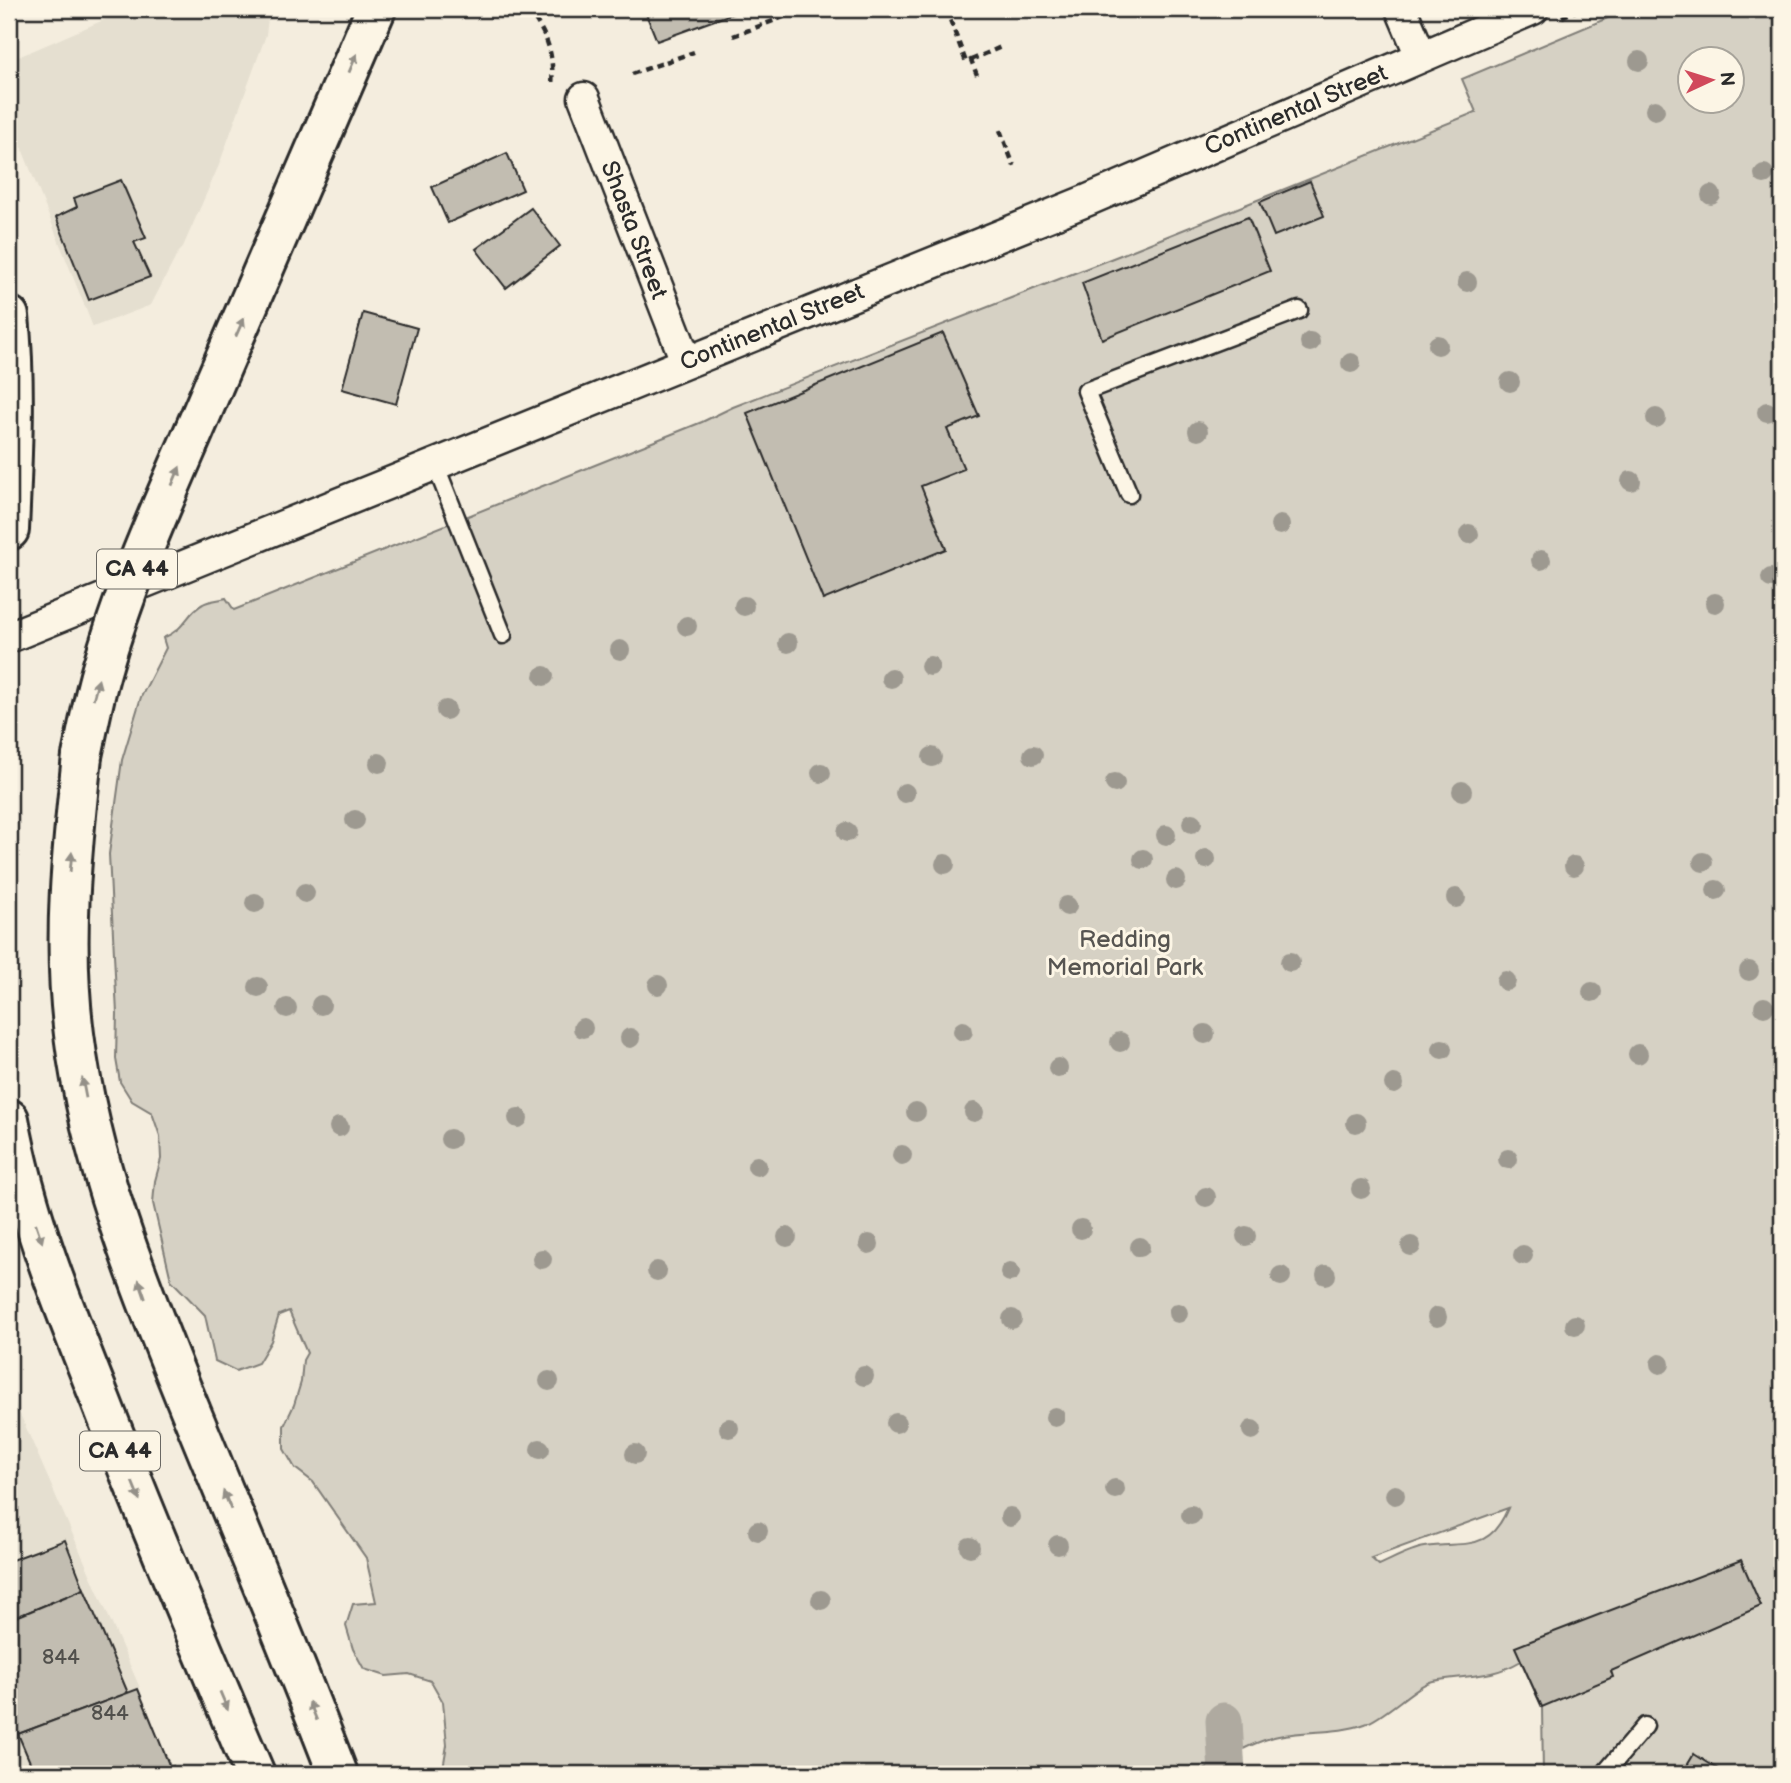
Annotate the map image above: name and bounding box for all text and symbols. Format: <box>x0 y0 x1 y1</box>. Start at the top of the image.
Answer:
north arrow <box>1676 46 1746 116</box>
one-way arrow <box>348 53 359 74</box>
street label: Continental Street <box>1200 58 1392 162</box>
text: N <box>1714 71 1738 87</box>
street label: Shasta Street <box>594 157 674 304</box>
street label: Continental Street <box>676 277 869 377</box>
one-way arrow <box>235 316 246 337</box>
one-way arrow <box>170 466 182 486</box>
road number: CA 44 <box>97 550 177 589</box>
one-way arrow <box>91 678 102 700</box>
one-way arrow <box>66 851 77 873</box>
park label: Redding Memorial Park <box>1047 925 1203 982</box>
one-way arrow <box>78 1077 89 1099</box>
one-way arrow <box>34 1222 45 1243</box>
one-way arrow <box>136 1278 147 1299</box>
road number: CA 44 <box>80 1432 160 1470</box>
one-way arrow <box>131 1481 142 1502</box>
one-way arrow <box>221 1490 233 1510</box>
house number: 844 <box>42 1645 80 1670</box>
one-way arrow <box>218 1691 229 1712</box>
one-way arrow <box>308 1700 319 1721</box>
house number: 844 <box>91 1701 129 1726</box>

